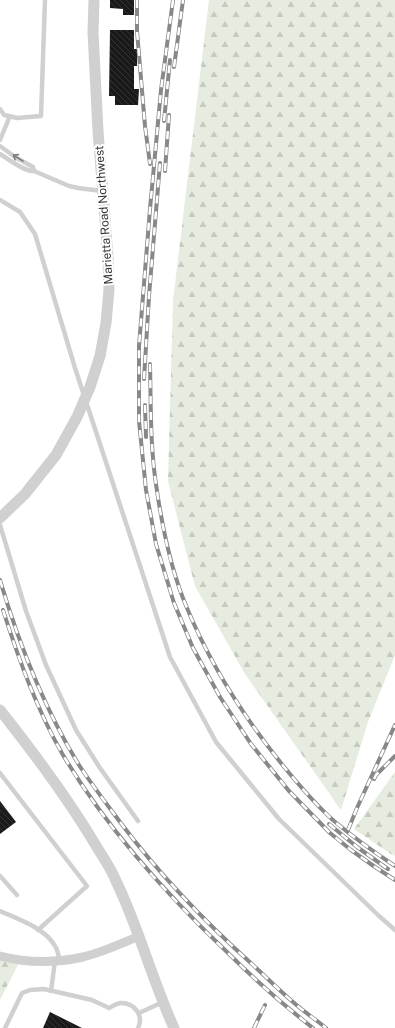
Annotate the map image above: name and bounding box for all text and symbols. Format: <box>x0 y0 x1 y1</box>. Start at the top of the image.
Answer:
street label: Marietta Road Northwest <box>92 145 116 285</box>
one-way arrow <box>12 154 24 162</box>

